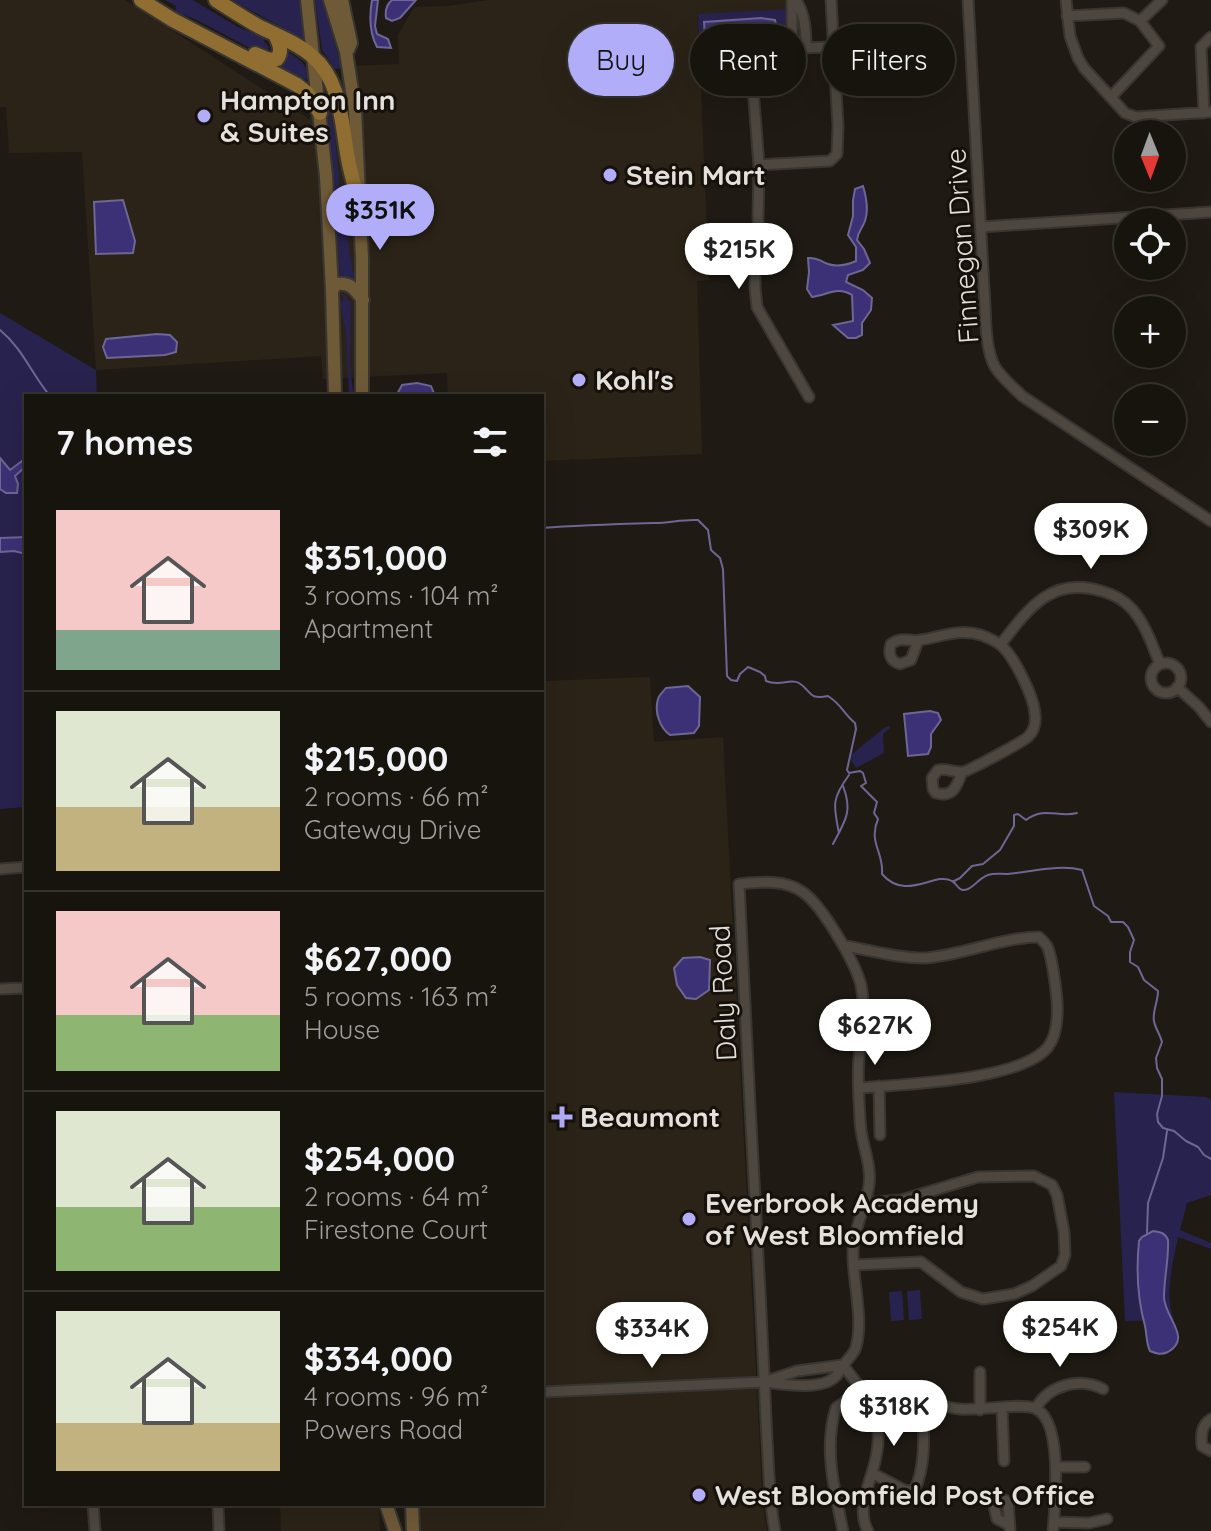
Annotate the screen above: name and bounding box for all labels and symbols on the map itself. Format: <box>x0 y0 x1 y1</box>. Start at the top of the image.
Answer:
place label: Hampton Inn & Suites <box>220 82 396 149</box>
marker: Hampton Inn & Suites <box>195 107 213 125</box>
north arrow <box>1114 120 1186 192</box>
street label: Finnegan Drive <box>937 147 986 345</box>
place label: Stein Mart <box>626 157 766 192</box>
marker: Stein Mart <box>601 166 619 184</box>
pin: $351K <box>324 184 436 252</box>
pin: $215K <box>683 223 795 291</box>
place label: Kohl's <box>595 362 674 397</box>
marker: Kohl's <box>570 371 588 389</box>
pin: $309K <box>1035 503 1147 571</box>
street label: Daly Road <box>701 924 744 1062</box>
pin: $627K <box>819 999 931 1067</box>
place label: Beaumont <box>580 1099 720 1134</box>
marker: Beaumont <box>551 1106 573 1128</box>
place label: Everbrook Academy of West Bloomfield <box>705 1185 979 1252</box>
marker: Everbrook Academy of West Bloomfield <box>680 1210 698 1228</box>
pin: $254K <box>1004 1301 1116 1369</box>
pin: $334K <box>596 1302 708 1370</box>
pin: $318K <box>838 1380 950 1448</box>
place label: West Bloomfield Post Office <box>715 1477 1095 1512</box>
marker: West Bloomfield Post Office <box>690 1486 708 1504</box>

